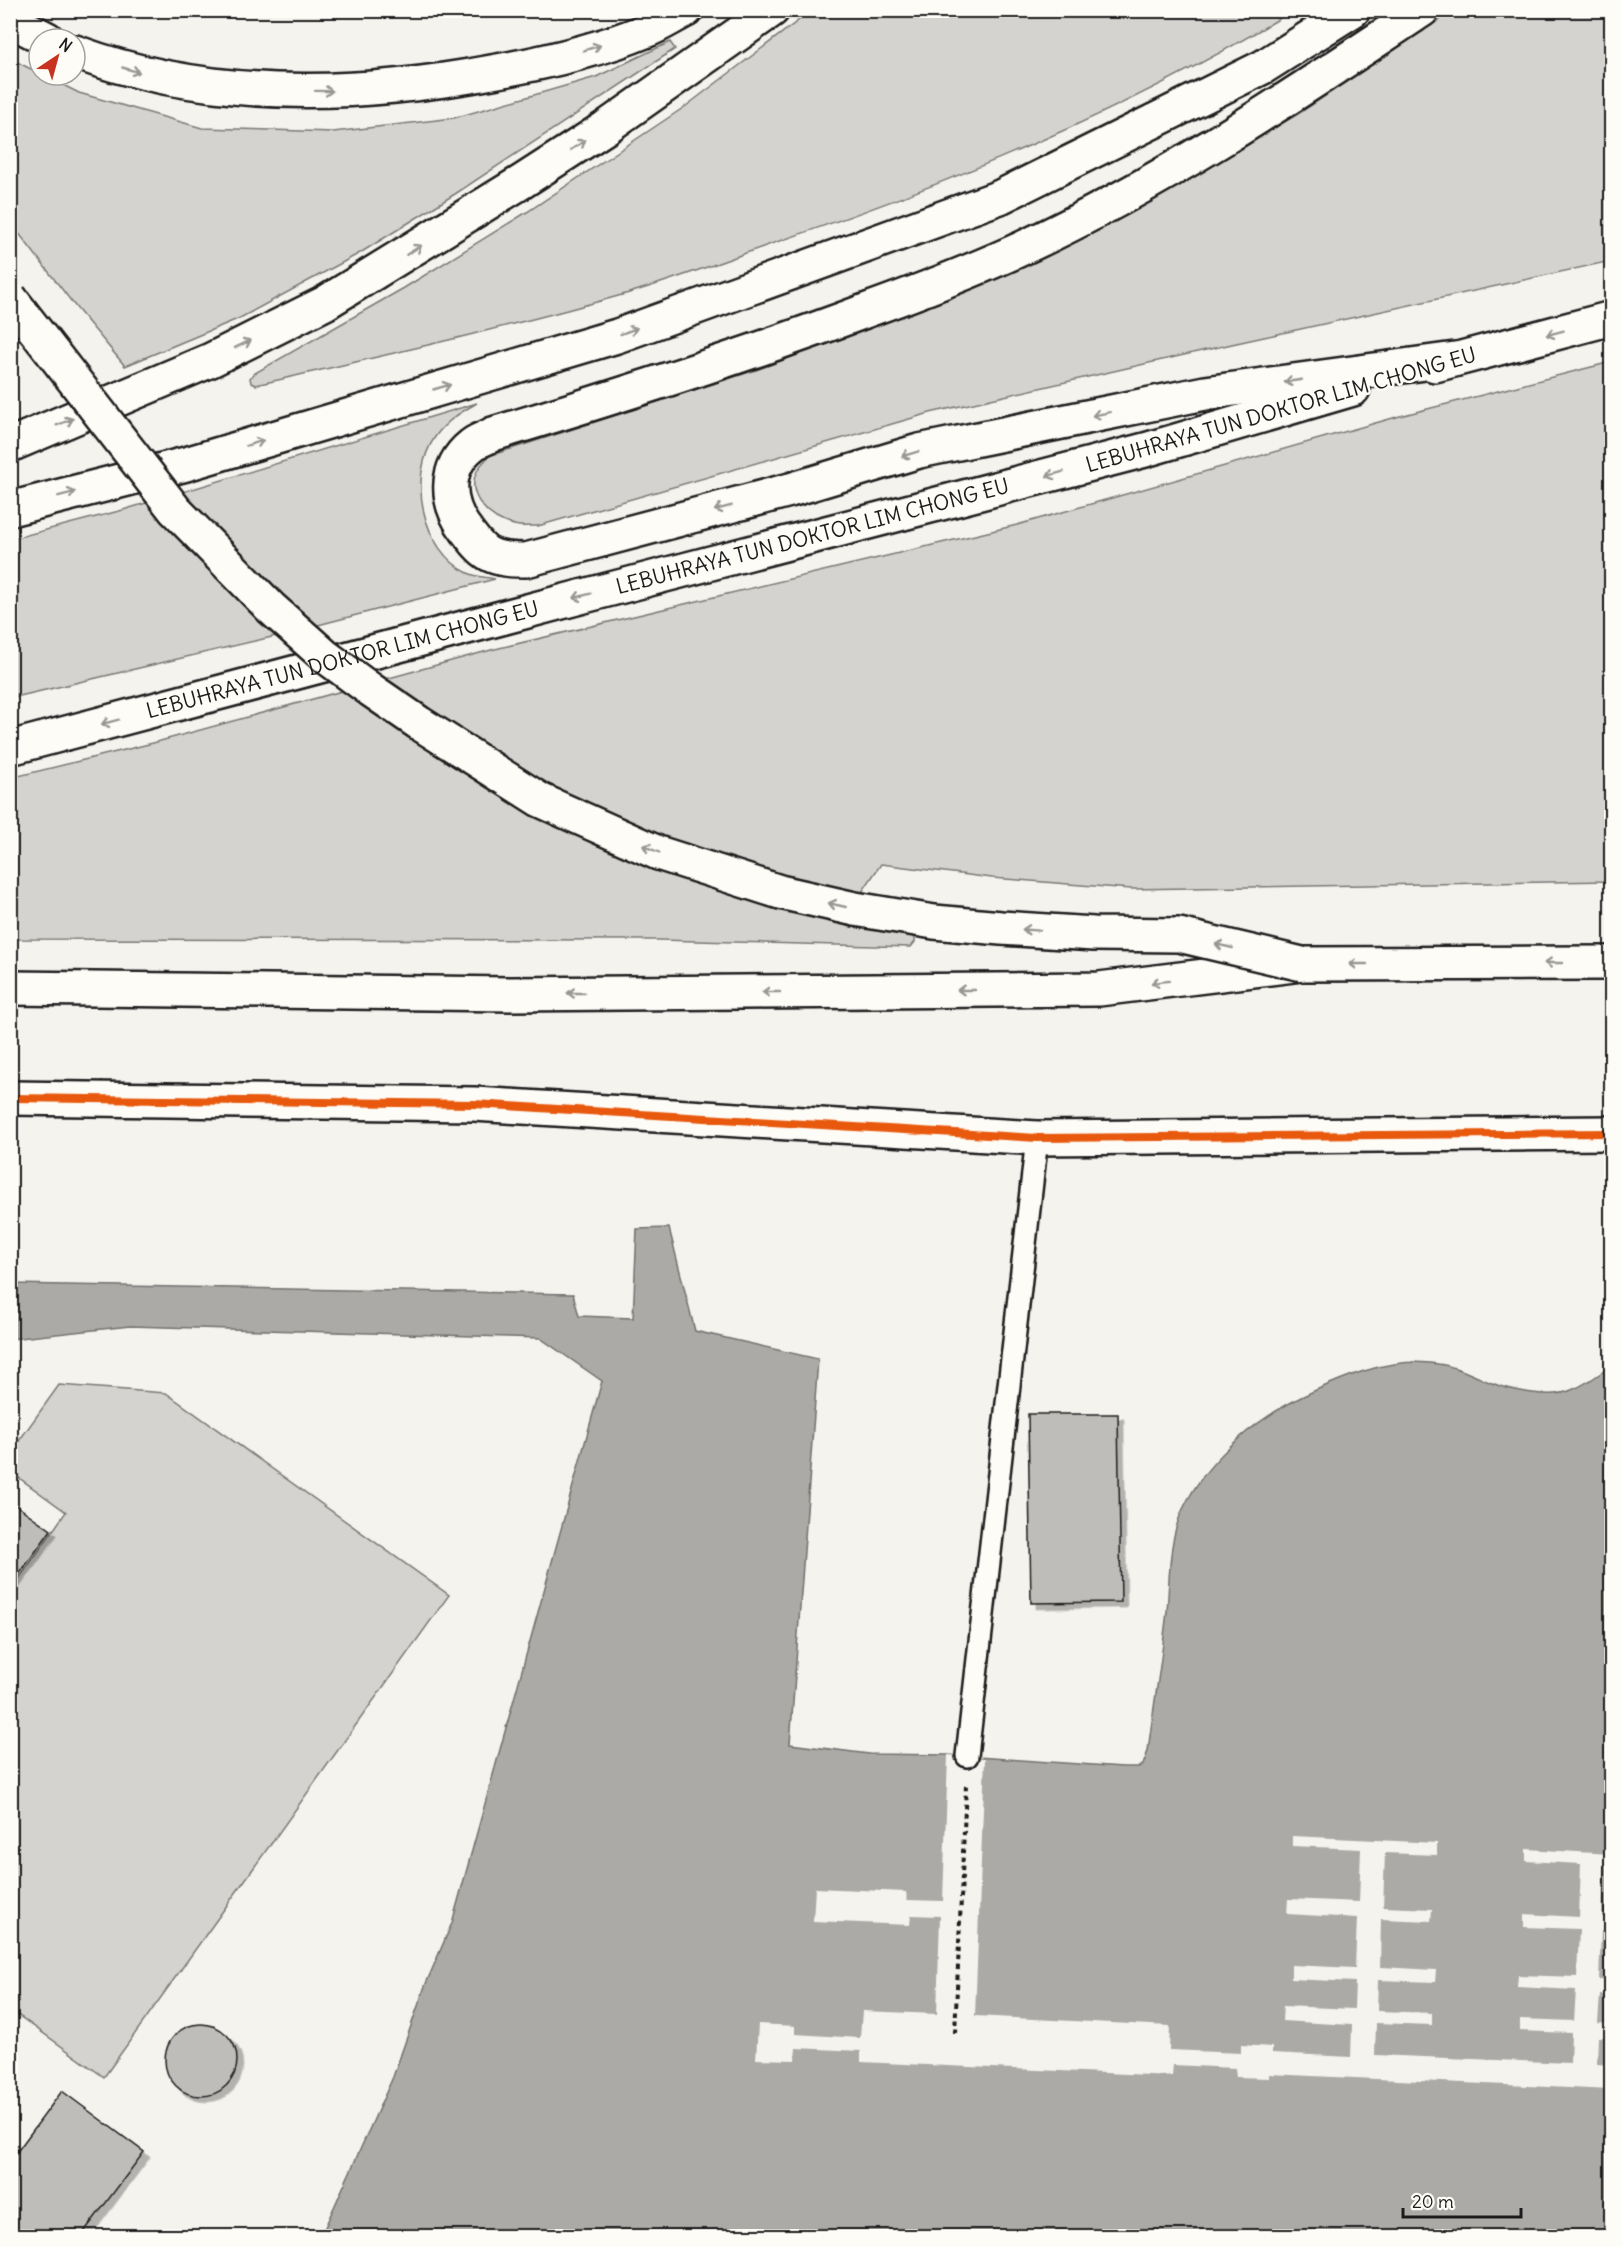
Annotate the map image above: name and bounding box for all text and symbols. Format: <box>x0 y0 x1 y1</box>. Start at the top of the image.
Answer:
north arrow <box>27 27 87 87</box>
text: N <box>55 34 76 56</box>
one-way arrow <box>582 42 601 53</box>
one-way arrow <box>121 65 140 76</box>
one-way arrow <box>313 85 333 96</box>
one-way arrow <box>569 139 586 151</box>
one-way arrow <box>405 243 422 255</box>
one-way arrow <box>619 325 638 336</box>
one-way arrow <box>1546 328 1565 339</box>
one-way arrow <box>234 338 252 350</box>
street label: LEBUHRAYA TUN DOKTOR LIM CHONG EU <box>1082 341 1479 478</box>
one-way arrow <box>1283 376 1303 387</box>
one-way arrow <box>432 381 451 392</box>
one-way arrow <box>1091 409 1111 420</box>
one-way arrow <box>55 416 73 427</box>
one-way arrow <box>245 437 264 448</box>
one-way arrow <box>901 449 920 460</box>
one-way arrow <box>1046 468 1065 480</box>
street label: LEBUHRAYA TUN DOKTOR LIM CHONG EU <box>613 472 1012 600</box>
one-way arrow <box>57 488 76 500</box>
one-way arrow <box>713 502 732 514</box>
one-way arrow <box>573 591 592 603</box>
street label: LEBUHRAYA TUN DOKTOR LIM CHONG EU <box>143 595 542 724</box>
one-way arrow <box>100 717 119 728</box>
one-way arrow <box>642 843 660 854</box>
one-way arrow <box>828 899 848 910</box>
one-way arrow <box>1021 924 1041 935</box>
one-way arrow <box>1215 940 1234 951</box>
one-way arrow <box>1544 957 1564 969</box>
one-way arrow <box>1349 958 1369 970</box>
one-way arrow <box>1151 976 1171 987</box>
one-way arrow <box>956 984 976 996</box>
one-way arrow <box>761 986 781 998</box>
one-way arrow <box>566 987 586 999</box>
scale bar <box>1403 2181 1522 2219</box>
text: 20 m <box>1412 2190 1454 2213</box>

